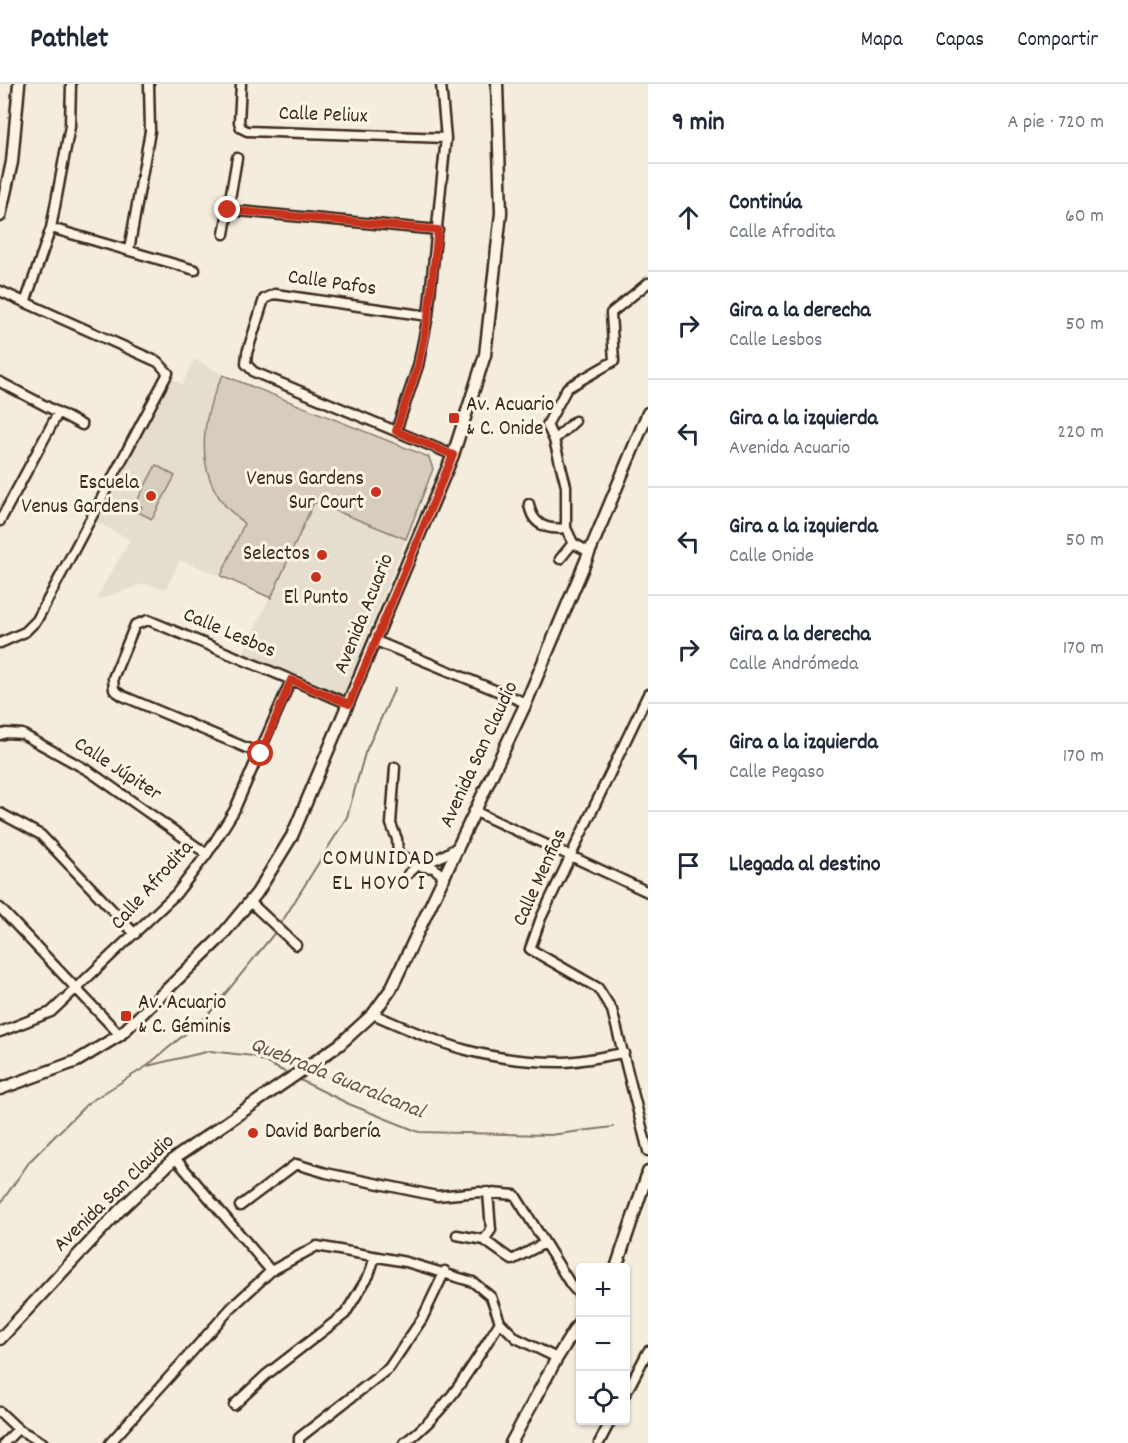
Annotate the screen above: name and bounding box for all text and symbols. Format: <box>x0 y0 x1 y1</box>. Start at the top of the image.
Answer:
text: Pathlet <box>30 21 108 61</box>
text: Mapa <box>861 26 903 56</box>
text: Capas <box>936 26 984 56</box>
text: Compartir <box>1017 26 1098 56</box>
street label: Calle Peliux <box>278 99 368 133</box>
text: 9 min <box>672 105 725 142</box>
text: A pie · 720 m <box>1007 109 1104 137</box>
text: Continúa <box>729 188 802 219</box>
route end <box>214 196 240 222</box>
icon: ahead <box>672 201 705 234</box>
text: 60 m <box>1065 203 1104 231</box>
text: Calle Afrodita <box>729 219 835 247</box>
street label: Calle Pafos <box>286 263 378 305</box>
text: Gira a la derecha <box>729 296 871 327</box>
icon: right <box>672 309 705 342</box>
text: 50 m <box>1066 311 1104 339</box>
text: Calle Lesbos <box>729 327 823 355</box>
place label: Av. Acuario & C. Onide <box>466 391 554 445</box>
text: Gira a la izquierda <box>729 404 878 435</box>
marker: Av. Acuario & C. Onide <box>447 411 461 425</box>
icon: left <box>672 417 705 450</box>
text: 220 m <box>1057 419 1104 447</box>
text: Avenida Acuario <box>729 435 850 463</box>
place label: Venus Gardens Sur Court <box>246 465 364 519</box>
place label: Escuela Venus Gardens <box>21 469 140 523</box>
marker: Venus Gardens Sur Court <box>369 485 383 499</box>
marker: Escuela Venus Gardens <box>144 489 158 503</box>
text: Gira a la izquierda <box>729 512 878 543</box>
icon: left <box>672 525 705 558</box>
text: 50 m <box>1066 527 1104 555</box>
place label: Selectos <box>243 540 310 570</box>
text: Calle Onide <box>729 543 814 571</box>
marker: Selectos <box>315 548 329 562</box>
street label: Avenida Acuario <box>327 549 403 679</box>
marker: El Punto <box>309 570 323 584</box>
place label: El Punto <box>284 584 348 614</box>
street label: Calle Lesbos <box>178 601 280 667</box>
text: Gira a la derecha <box>729 620 871 651</box>
icon: right <box>672 633 705 666</box>
text: 170 m <box>1063 635 1104 663</box>
text: Calle Andrómeda <box>729 651 858 679</box>
street label: Avenida San Claudio <box>433 677 527 833</box>
text: Gira a la izquierda <box>729 728 878 759</box>
street label: Calle Júpiter <box>67 730 167 810</box>
route start <box>247 740 273 766</box>
icon: left <box>672 741 705 774</box>
text: 170 m <box>1063 743 1104 771</box>
text: Calle Pegaso <box>729 759 825 787</box>
street label: Calle Menfias <box>506 824 576 932</box>
street label: Calle Afrodita <box>105 834 202 937</box>
district label: COMUNIDAD EL HOYO I <box>323 844 435 900</box>
icon: arrive <box>672 849 705 882</box>
text: Llegada al destino <box>729 850 881 881</box>
place label: Av. Acuario & C. Géminis <box>138 989 231 1043</box>
marker: Av. Acuario & C. Géminis <box>119 1009 133 1023</box>
water label: Quebrada Guaralcanal <box>245 1030 430 1129</box>
place label: David Barbería <box>265 1118 382 1148</box>
marker: David Barbería <box>246 1126 260 1140</box>
street label: Avenida San Claudio <box>48 1128 182 1260</box>
map controls <box>576 1263 630 1425</box>
button: + <box>576 1263 630 1317</box>
button: − <box>576 1317 630 1371</box>
button: locate <box>576 1371 630 1425</box>

